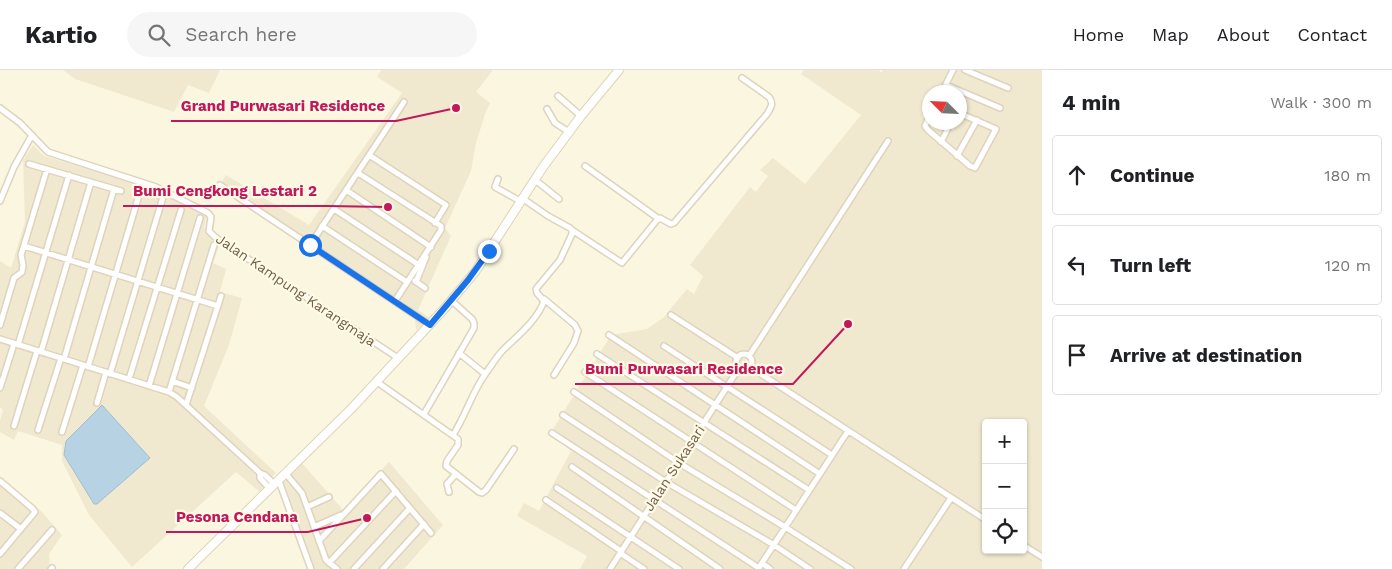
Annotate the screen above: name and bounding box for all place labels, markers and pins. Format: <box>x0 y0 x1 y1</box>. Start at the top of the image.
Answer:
callout: Grand Purwasari Residence <box>171 91 396 121</box>
callout: Bumi Cengkong Lestari 2 <box>123 176 327 206</box>
callout: Bumi Purwasari Residence <box>575 354 793 384</box>
callout: Pesona Cendana <box>166 502 308 532</box>

